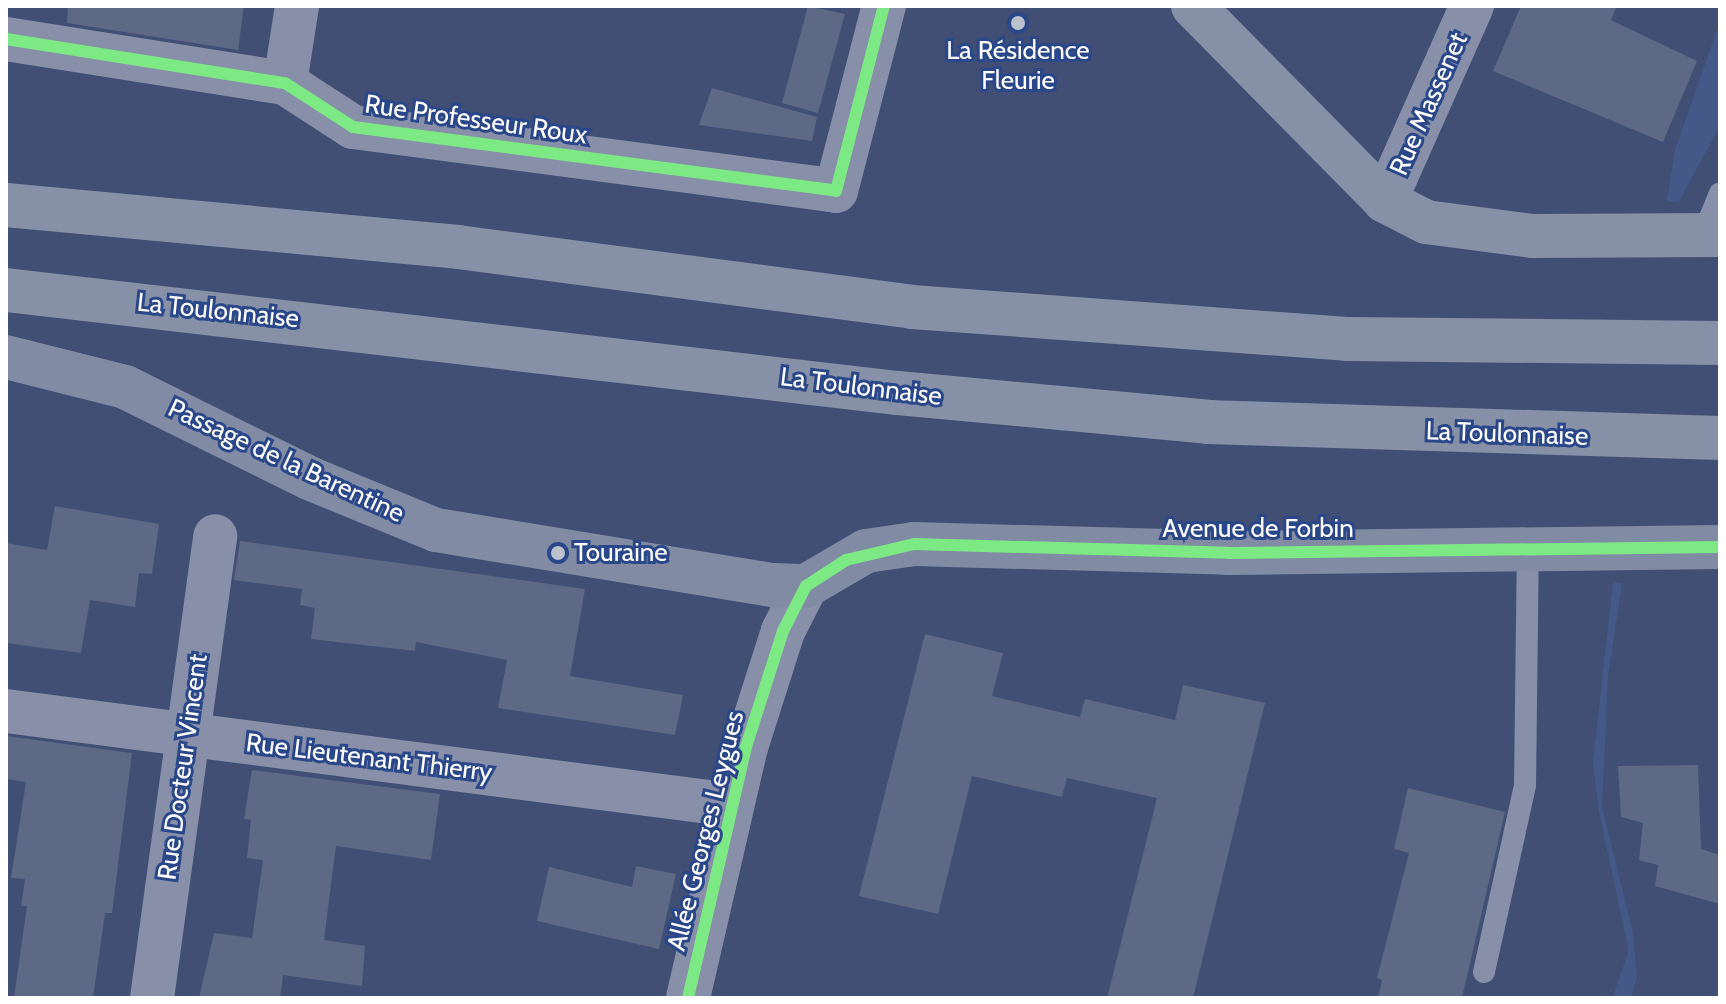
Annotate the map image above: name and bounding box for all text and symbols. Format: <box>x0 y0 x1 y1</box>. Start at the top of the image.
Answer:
marker: La Résidence Fleurie <box>1009 14 1027 32</box>
street label: Rue Massenet <box>1384 28 1474 180</box>
place label: La Résidence Fleurie <box>946 35 1090 96</box>
street label: Rue Professeur Roux <box>363 89 589 151</box>
street label: La Toulonnaise <box>136 287 300 335</box>
street label: La Toulonnaise <box>778 362 944 412</box>
street label: Passage de la Barentine <box>163 393 409 529</box>
street label: La Toulonnaise <box>1425 416 1589 452</box>
street label: Avenue de Forbin <box>1162 513 1354 545</box>
place label: Touraine <box>574 537 668 569</box>
marker: Touraine <box>549 544 567 562</box>
street label: Rue Docteur Vincent <box>152 652 214 882</box>
street label: Allée Georges Leygues <box>661 708 751 954</box>
street label: Rue Lieutenant Thierry <box>244 727 494 789</box>

